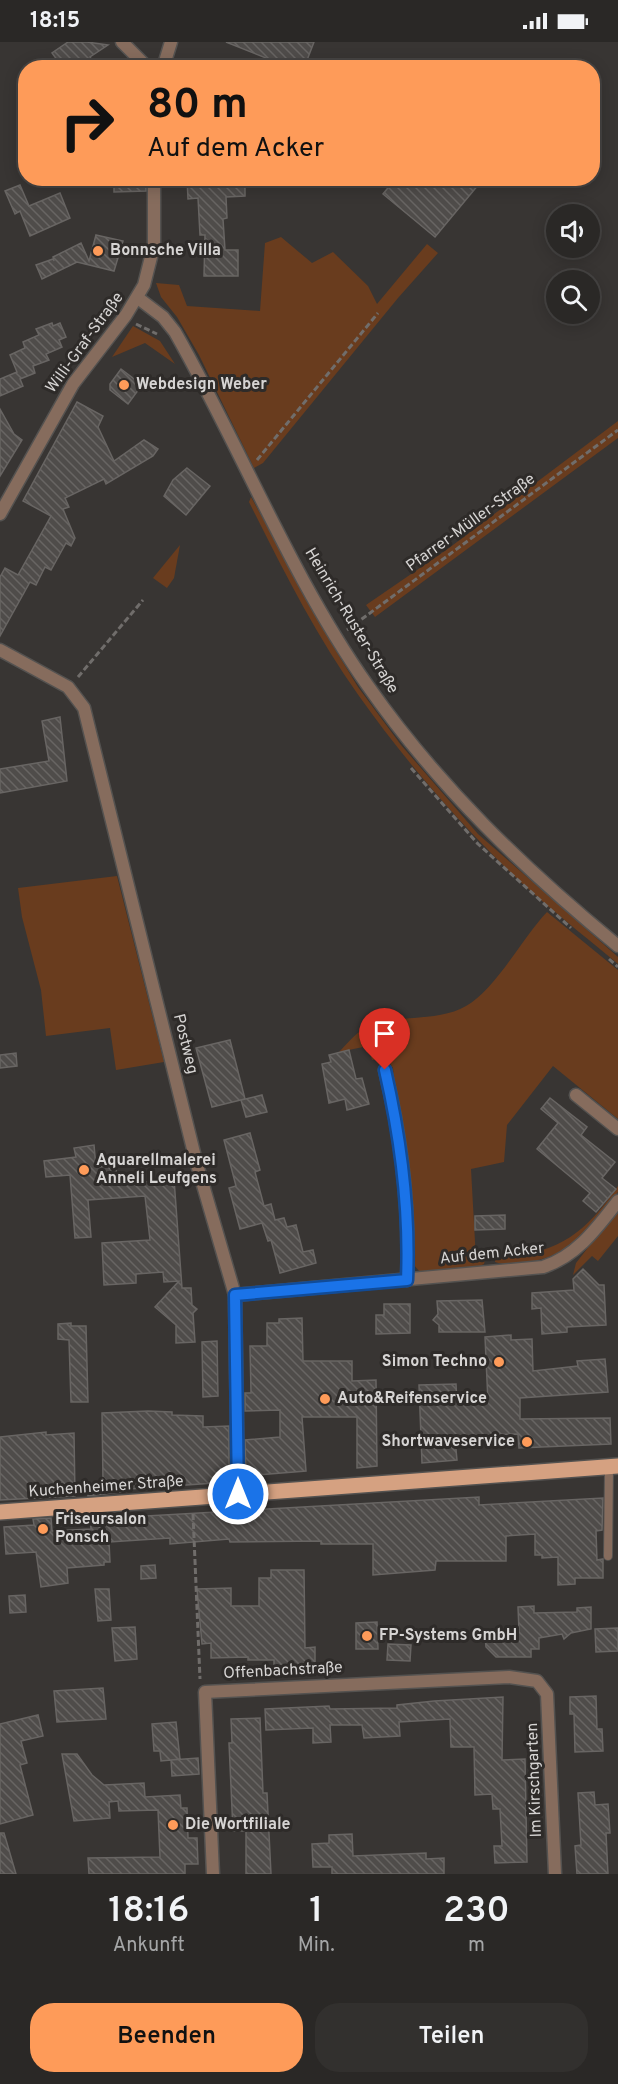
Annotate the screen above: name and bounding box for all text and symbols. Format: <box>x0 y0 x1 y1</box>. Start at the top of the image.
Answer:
text: 18:15 <box>30 8 80 35</box>
text: 80 m <box>147 80 248 133</box>
icon: right <box>48 84 126 162</box>
text: Auf dem Acker <box>147 132 324 166</box>
map controls <box>546 204 600 324</box>
button: sound <box>546 204 600 258</box>
place label: Bonnsche Villa <box>110 241 221 261</box>
marker: Bonnsche Villa <box>91 244 105 258</box>
button: search <box>546 270 600 324</box>
street label: Willi-Graf-Straße <box>42 289 128 397</box>
place label: Webdesign Weber <box>136 375 267 395</box>
marker: Webdesign Weber <box>117 378 131 392</box>
street label: Pfarrer-Müller-Straße <box>403 469 539 577</box>
street label: Heinrich-Ruster-Straße <box>300 544 402 698</box>
pin <box>359 1008 410 1070</box>
street label: Postweg <box>168 1012 202 1076</box>
icon: arrive <box>368 1017 401 1050</box>
place label: Aquarellmalerei Anneli Leufgens <box>96 1151 217 1189</box>
marker: Aquarellmalerei Anneli Leufgens <box>77 1163 91 1177</box>
street label: Auf dem Acker <box>439 1239 545 1269</box>
place label: Simon Techno <box>382 1352 487 1372</box>
marker: Simon Techno <box>492 1355 506 1369</box>
place label: Auto&Reifenservice <box>337 1389 487 1409</box>
marker: Auto&Reifenservice <box>318 1392 332 1406</box>
place label: Shortwaveservice <box>381 1432 515 1452</box>
marker: Shortwaveservice <box>520 1435 534 1449</box>
position arrow <box>206 1462 270 1526</box>
street label: Kuchenheimer Straße <box>28 1472 184 1502</box>
place label: Friseursalon Ponsch <box>55 1510 146 1548</box>
marker: Friseursalon Ponsch <box>36 1522 50 1536</box>
place label: FP-Systems GmbH <box>379 1626 517 1646</box>
marker: FP-Systems GmbH <box>360 1629 374 1643</box>
street label: Offenbachstraße <box>223 1658 343 1684</box>
street label: Im Kirschgarten <box>523 1722 547 1838</box>
place label: Die Wortfiliale <box>185 1815 291 1835</box>
marker: Die Wortfiliale <box>166 1818 180 1832</box>
text: 18:16 <box>108 1889 189 1935</box>
text: 1 <box>309 1889 323 1935</box>
text: 230 <box>443 1889 510 1935</box>
text: Ankunft <box>113 1933 185 1959</box>
text: Min. <box>298 1933 335 1959</box>
text: m <box>468 1933 485 1959</box>
button: Beenden <box>30 2003 303 2072</box>
button: Teilen <box>315 2003 588 2072</box>

